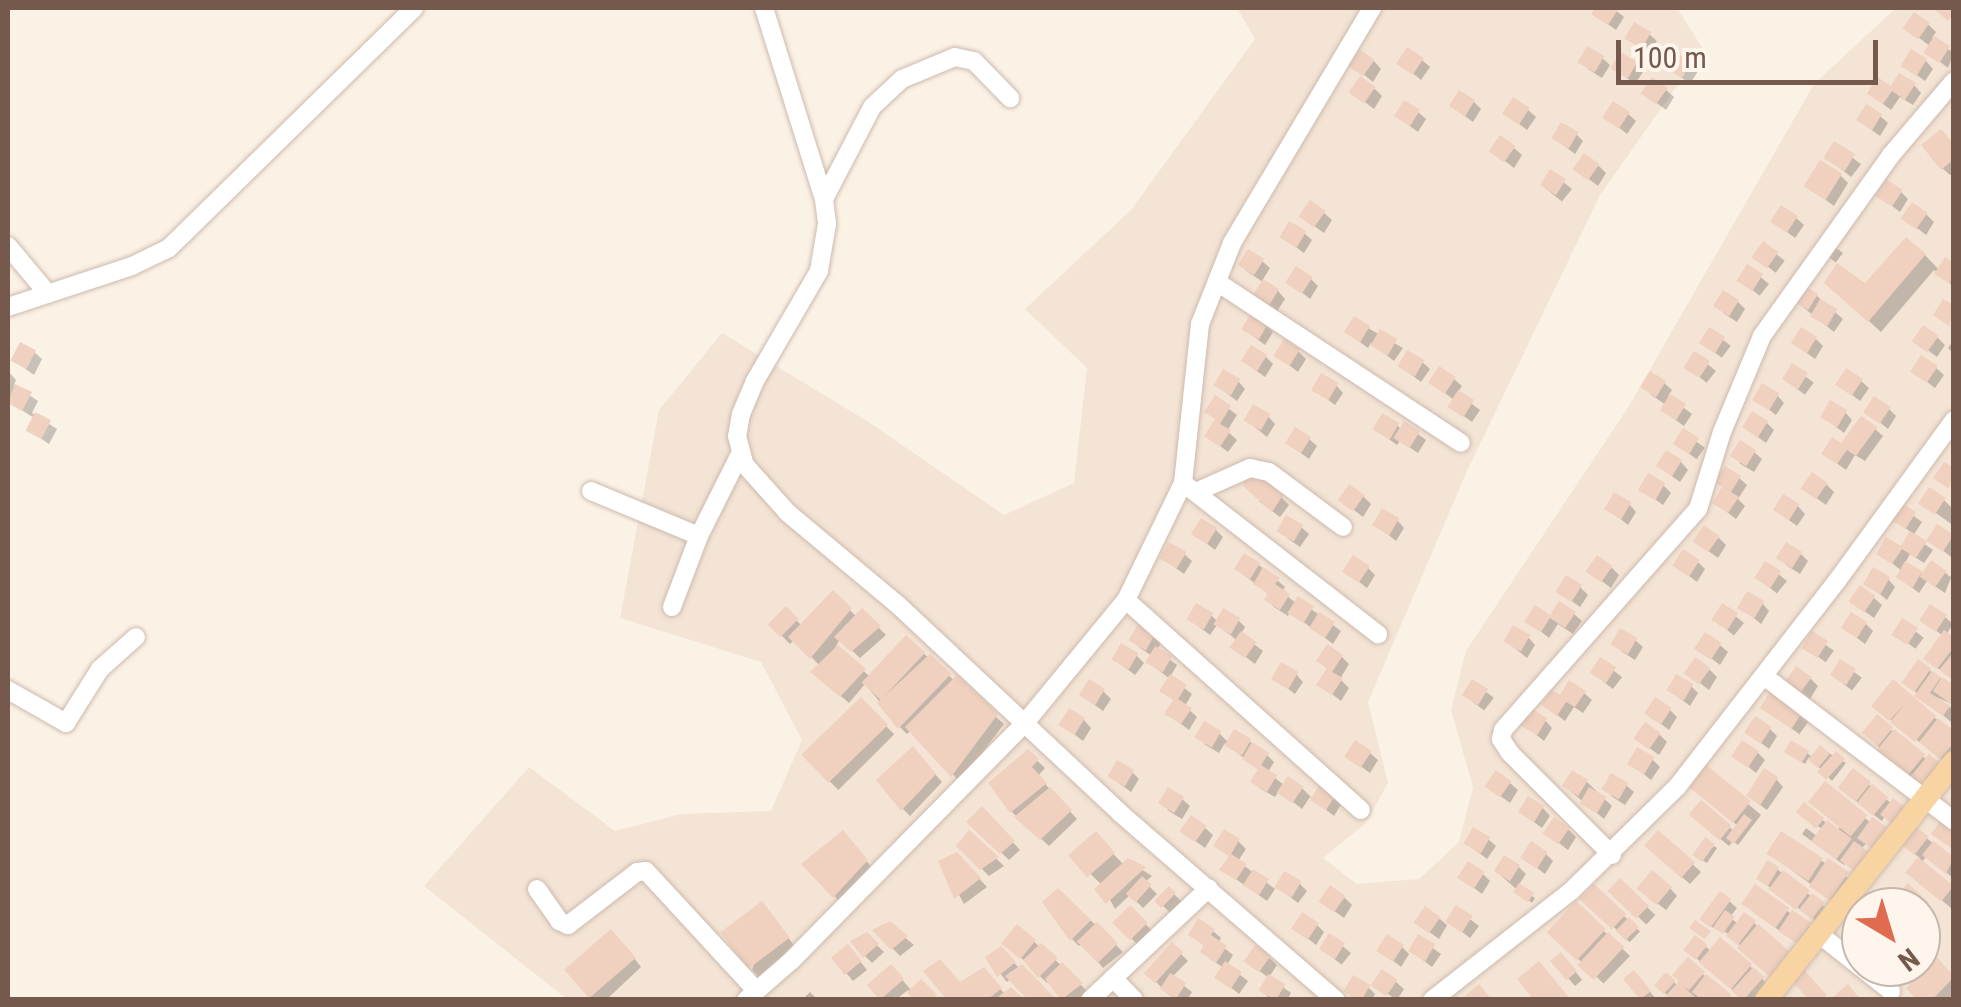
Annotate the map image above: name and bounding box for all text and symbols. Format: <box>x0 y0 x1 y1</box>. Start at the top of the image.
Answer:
scale bar <box>1621 20 1884 82</box>
text: 100 m <box>1633 40 1707 75</box>
north arrow <box>1841 887 1941 987</box>
text: N <box>1892 941 1925 978</box>

